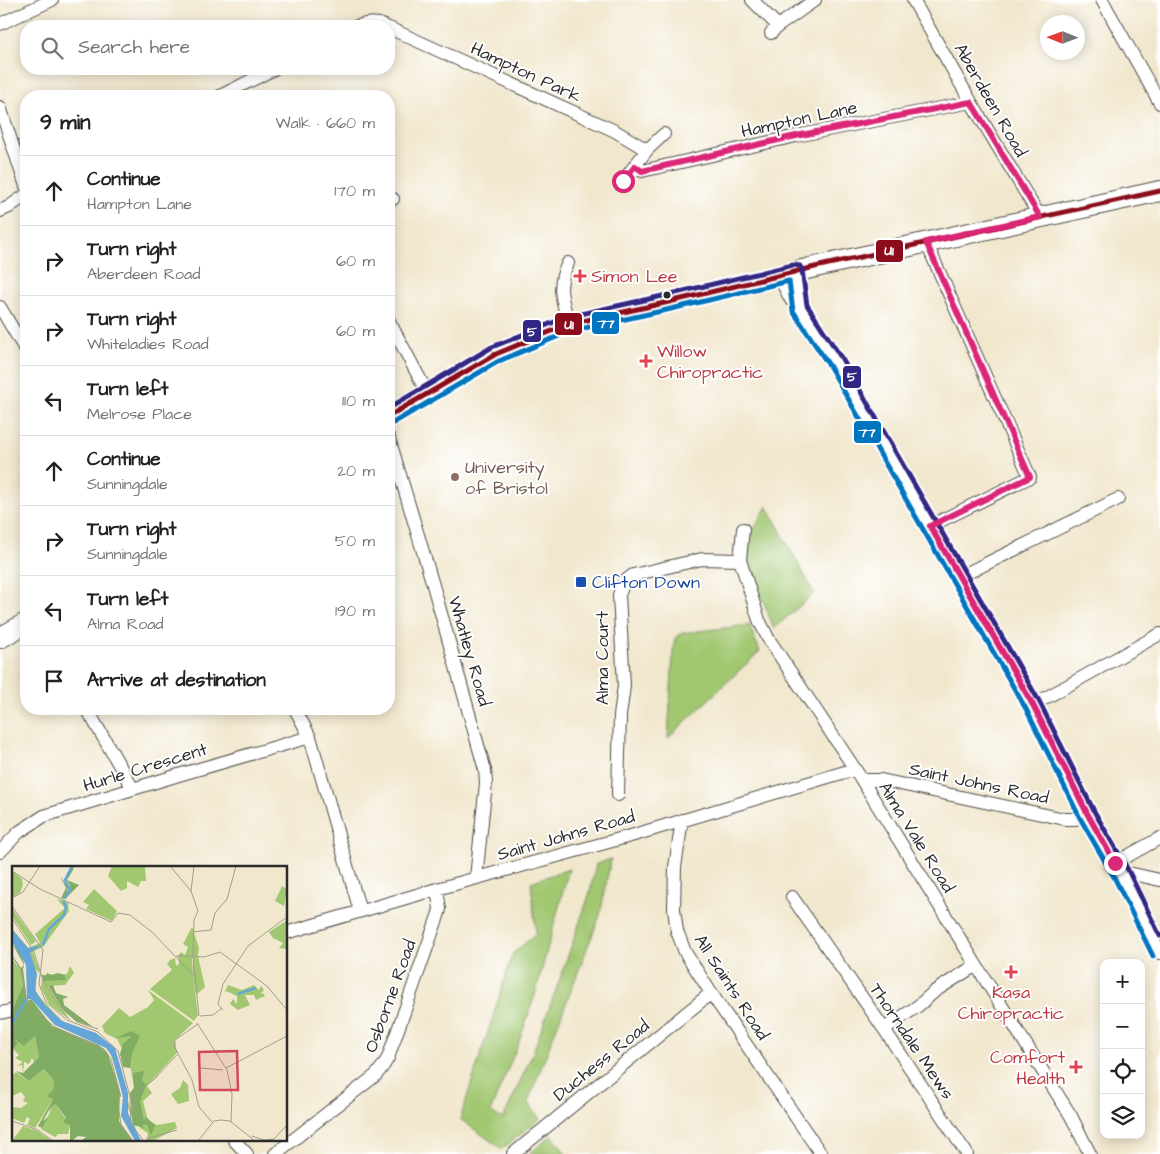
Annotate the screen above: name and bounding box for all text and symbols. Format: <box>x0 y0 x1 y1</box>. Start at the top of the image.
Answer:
north arrow <box>1040 15 1085 60</box>
search box <box>20 20 395 75</box>
icon: search <box>38 34 66 62</box>
text: Search here <box>78 34 190 61</box>
street label: Hampton Park <box>466 36 585 109</box>
street label: Aberdeen Road <box>948 39 1033 162</box>
street label: Hampton Lane <box>739 95 860 144</box>
text: 9 min <box>40 108 90 137</box>
text: Walk · 660 m <box>275 112 375 134</box>
text: Continue <box>87 166 161 193</box>
route start <box>612 170 635 193</box>
icon: ahead <box>40 177 68 205</box>
text: 170 m <box>334 180 375 202</box>
text: Hampton Lane <box>87 193 192 215</box>
text: Turn right <box>87 236 176 263</box>
line badge: U1 <box>875 239 904 263</box>
text: U1 <box>884 241 894 261</box>
icon: right <box>40 247 68 275</box>
text: 60 m <box>336 250 375 272</box>
text: Aberdeen Road <box>87 263 200 285</box>
place label: Simon Lee <box>591 264 678 289</box>
marker: Simon Lee <box>573 269 587 283</box>
unlabelled marker <box>662 290 672 300</box>
text: Turn right <box>87 306 176 333</box>
line badge: 77 <box>591 311 620 335</box>
line badge: U1 <box>554 312 583 336</box>
text: 77 <box>596 314 615 334</box>
text: U1 <box>564 315 574 335</box>
icon: right <box>40 317 68 345</box>
line badge: 5 <box>522 319 542 343</box>
text: 60 m <box>336 320 375 342</box>
text: 5 <box>527 322 538 342</box>
text: Whiteladies Road <box>87 333 209 355</box>
place label: Willow Chiropractic <box>657 339 763 385</box>
marker: Willow Chiropractic <box>639 354 653 368</box>
line badge: 5 <box>842 365 862 389</box>
text: 5 <box>847 367 858 387</box>
text: Turn left <box>87 376 168 403</box>
icon: left <box>40 387 68 415</box>
text: 110 m <box>342 390 375 412</box>
text: Melrose Place <box>87 403 192 425</box>
line badge: 77 <box>853 420 882 444</box>
text: 77 <box>857 423 876 443</box>
text: Continue <box>87 446 161 473</box>
place label: University of Bristol <box>465 455 548 501</box>
icon: ahead <box>40 457 68 485</box>
text: 20 m <box>337 460 375 482</box>
marker: University of Bristol <box>449 471 461 483</box>
text: Sunningdale <box>87 473 168 495</box>
text: Turn right <box>87 516 176 543</box>
icon: right <box>40 527 68 555</box>
text: 50 m <box>335 530 375 552</box>
text: Sunningdale <box>87 543 168 565</box>
place label: Clifton Down <box>592 570 700 595</box>
marker: Clifton Down <box>574 575 588 589</box>
text: Turn left <box>87 586 168 613</box>
street label: Whatley Road <box>441 593 497 709</box>
icon: left <box>40 597 68 625</box>
text: 190 m <box>335 600 375 622</box>
street label: Alma Court <box>590 610 615 705</box>
text: Alma Road <box>87 613 164 635</box>
icon: arrive <box>40 667 68 695</box>
text: Arrive at destination <box>87 667 266 694</box>
street label: Hurle Crescent <box>80 737 211 798</box>
street label: Saint Johns Road <box>907 756 1051 810</box>
street label: Alma Vale Road <box>873 777 961 897</box>
street label: Saint Johns Road <box>494 804 638 867</box>
route end <box>1104 852 1127 875</box>
inset map <box>12 866 288 1142</box>
street label: All Saints Road <box>688 929 775 1045</box>
street label: Osborne Road <box>358 936 422 1056</box>
map controls <box>1100 959 1145 1139</box>
button: + <box>1100 959 1145 1004</box>
marker: Kasa Chiropractic <box>1004 965 1018 979</box>
street label: Thorndale Mews <box>863 978 960 1104</box>
place label: Kasa Chiropractic <box>958 980 1064 1026</box>
button: − <box>1100 1004 1145 1049</box>
street label: Duchess Road <box>548 1014 655 1107</box>
place label: Comfort Health <box>990 1045 1066 1091</box>
button: locate <box>1100 1049 1145 1094</box>
marker: Comfort Health <box>1069 1060 1083 1074</box>
button: layers <box>1100 1094 1145 1139</box>

